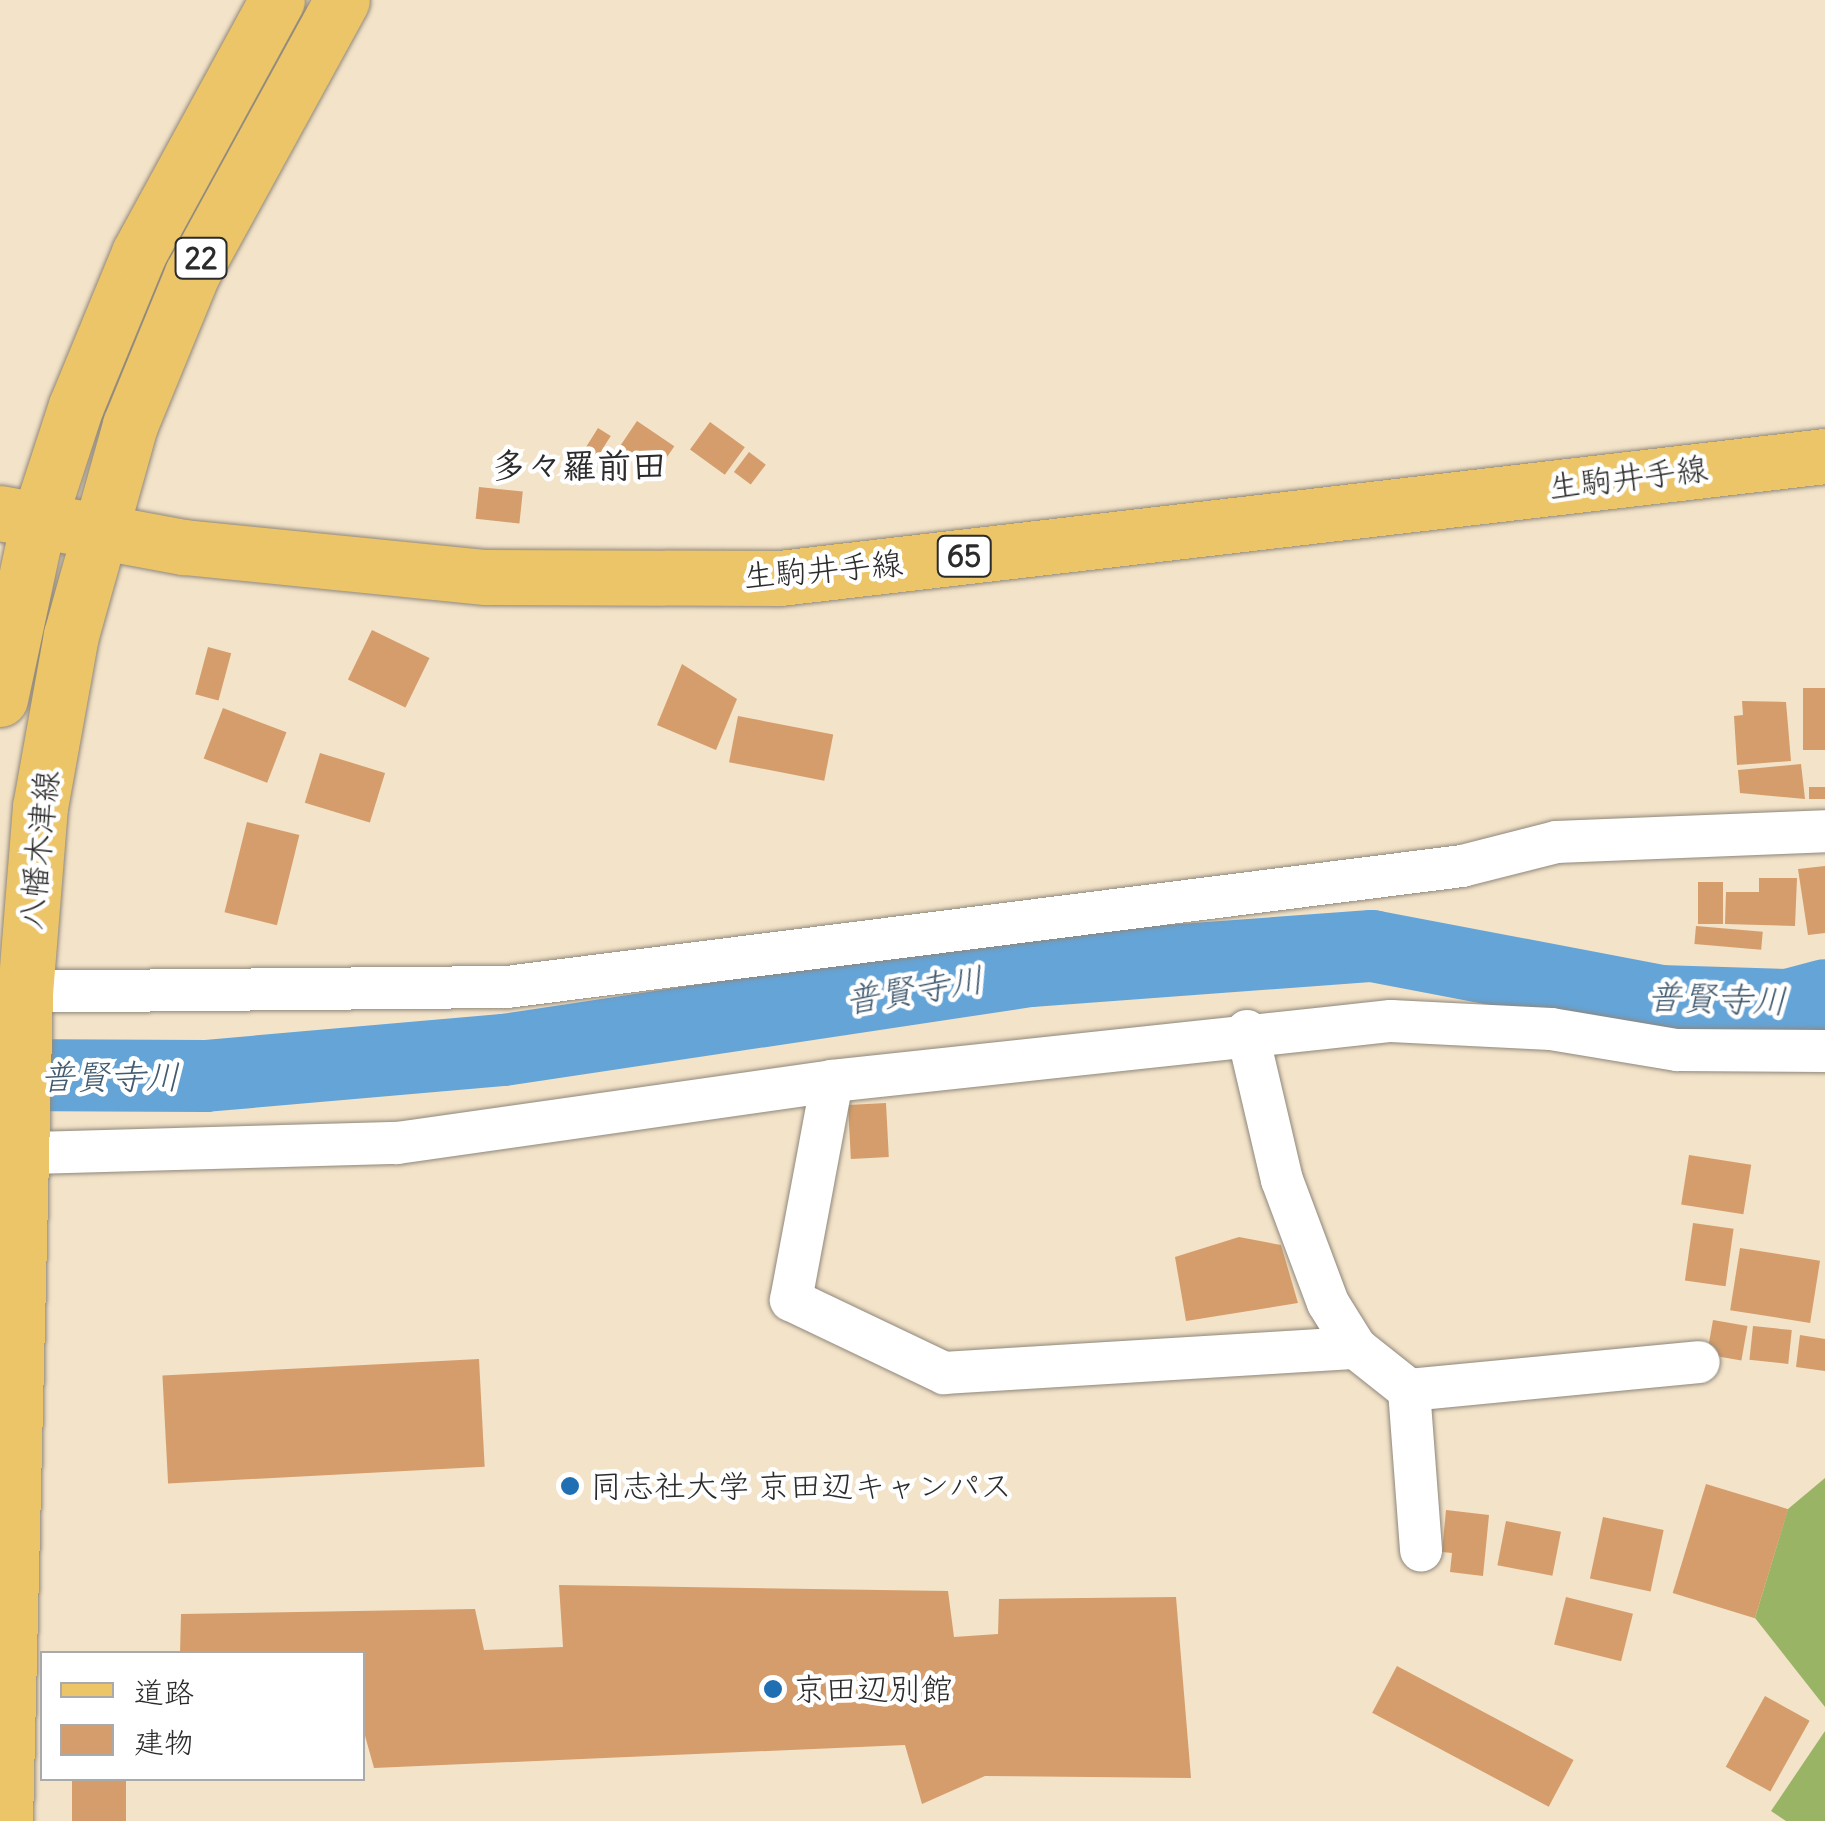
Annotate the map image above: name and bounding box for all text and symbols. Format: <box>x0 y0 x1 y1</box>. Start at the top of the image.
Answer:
road number: 22 <box>174 233 228 283</box>
district label: 多々羅前田 <box>492 444 666 486</box>
street label: 生駒井手線 <box>1546 449 1710 507</box>
road number: 65 <box>936 531 992 581</box>
street label: 生駒井手線 <box>742 544 904 596</box>
street label: 八幡木津線 <box>12 768 66 932</box>
water label: 普賢寺川 <box>842 957 986 1021</box>
water label: 普賢寺川 <box>1646 975 1788 1021</box>
water label: 普賢寺川 <box>40 1055 180 1097</box>
place label: 同志社大学 京田辺キャンパス <box>590 1467 1014 1505</box>
marker: 同志社大学 京田辺キャンパス <box>559 1475 581 1497</box>
legend <box>40 1651 365 1781</box>
place label: 京田辺別館 <box>793 1670 953 1708</box>
text: 道路 <box>134 1673 194 1711</box>
marker: 京田辺別館 <box>762 1678 784 1700</box>
text: 建物 <box>134 1723 194 1761</box>

